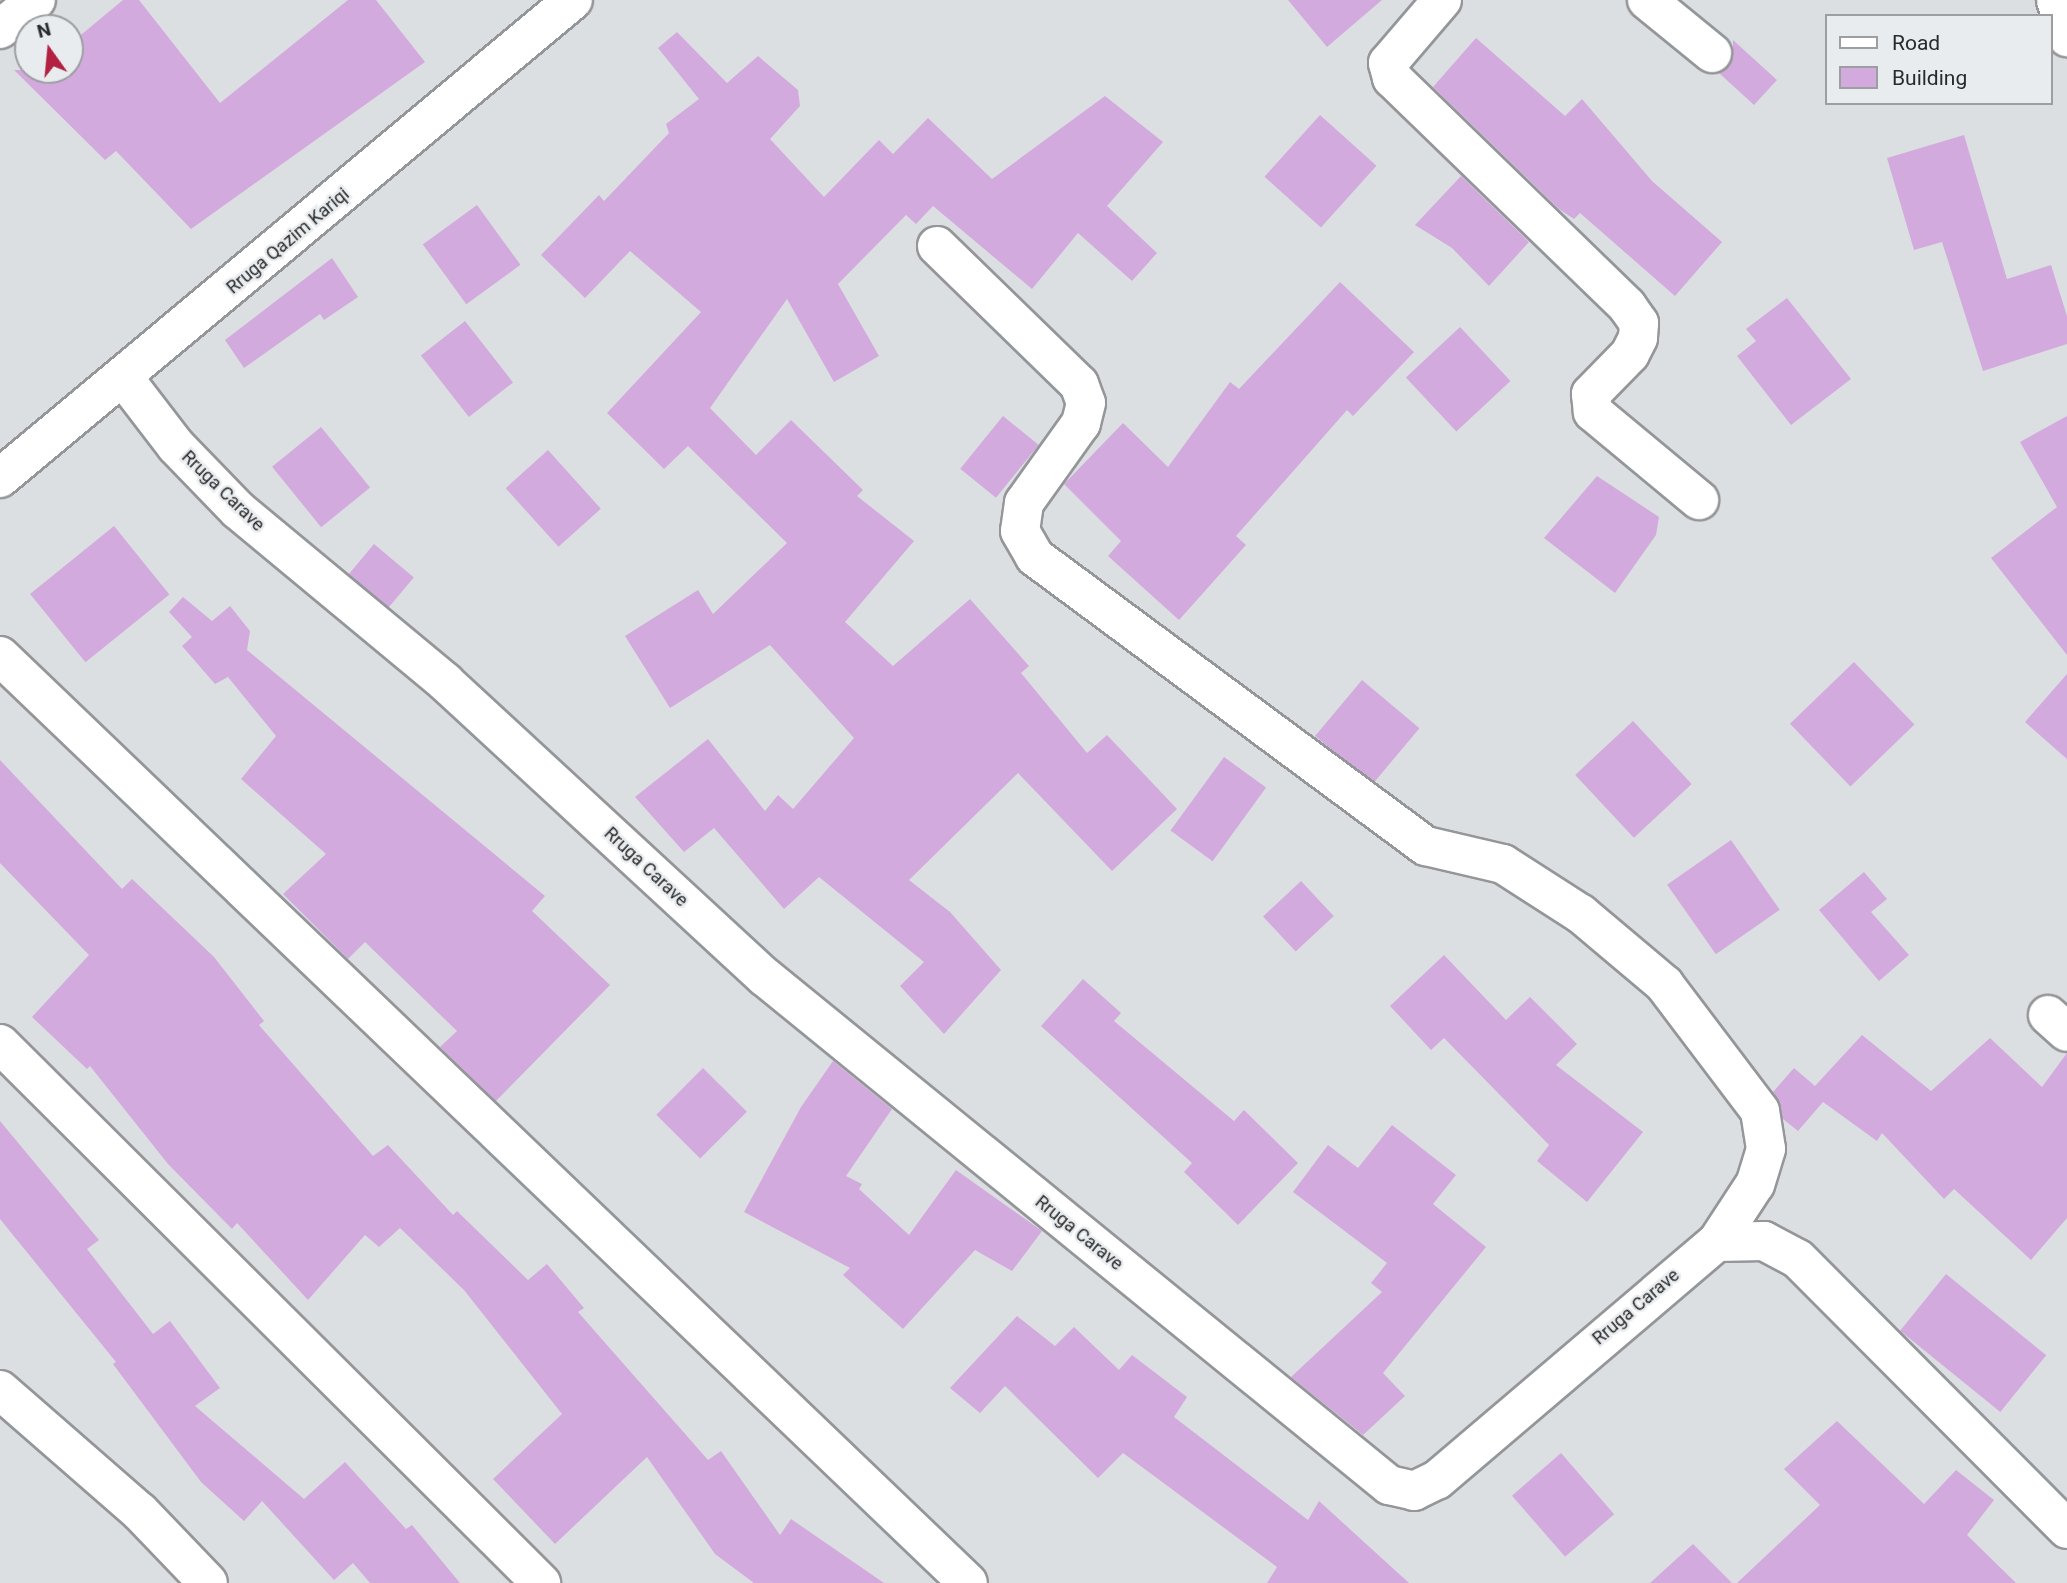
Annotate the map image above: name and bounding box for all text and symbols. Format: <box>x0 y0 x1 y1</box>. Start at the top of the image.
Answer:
north arrow <box>14 14 84 84</box>
legend <box>1826 14 2053 105</box>
text: N <box>35 17 53 43</box>
text: Road <box>1892 31 1940 55</box>
text: Building <box>1892 66 1967 90</box>
street label: Rruga Qazim Kariqi <box>222 183 354 299</box>
street label: Rruga Carave <box>177 446 269 536</box>
street label: Rruga Carave <box>600 823 692 911</box>
street label: Rruga Carave <box>1031 1191 1127 1275</box>
street label: Rruga Carave <box>1588 1264 1684 1350</box>

